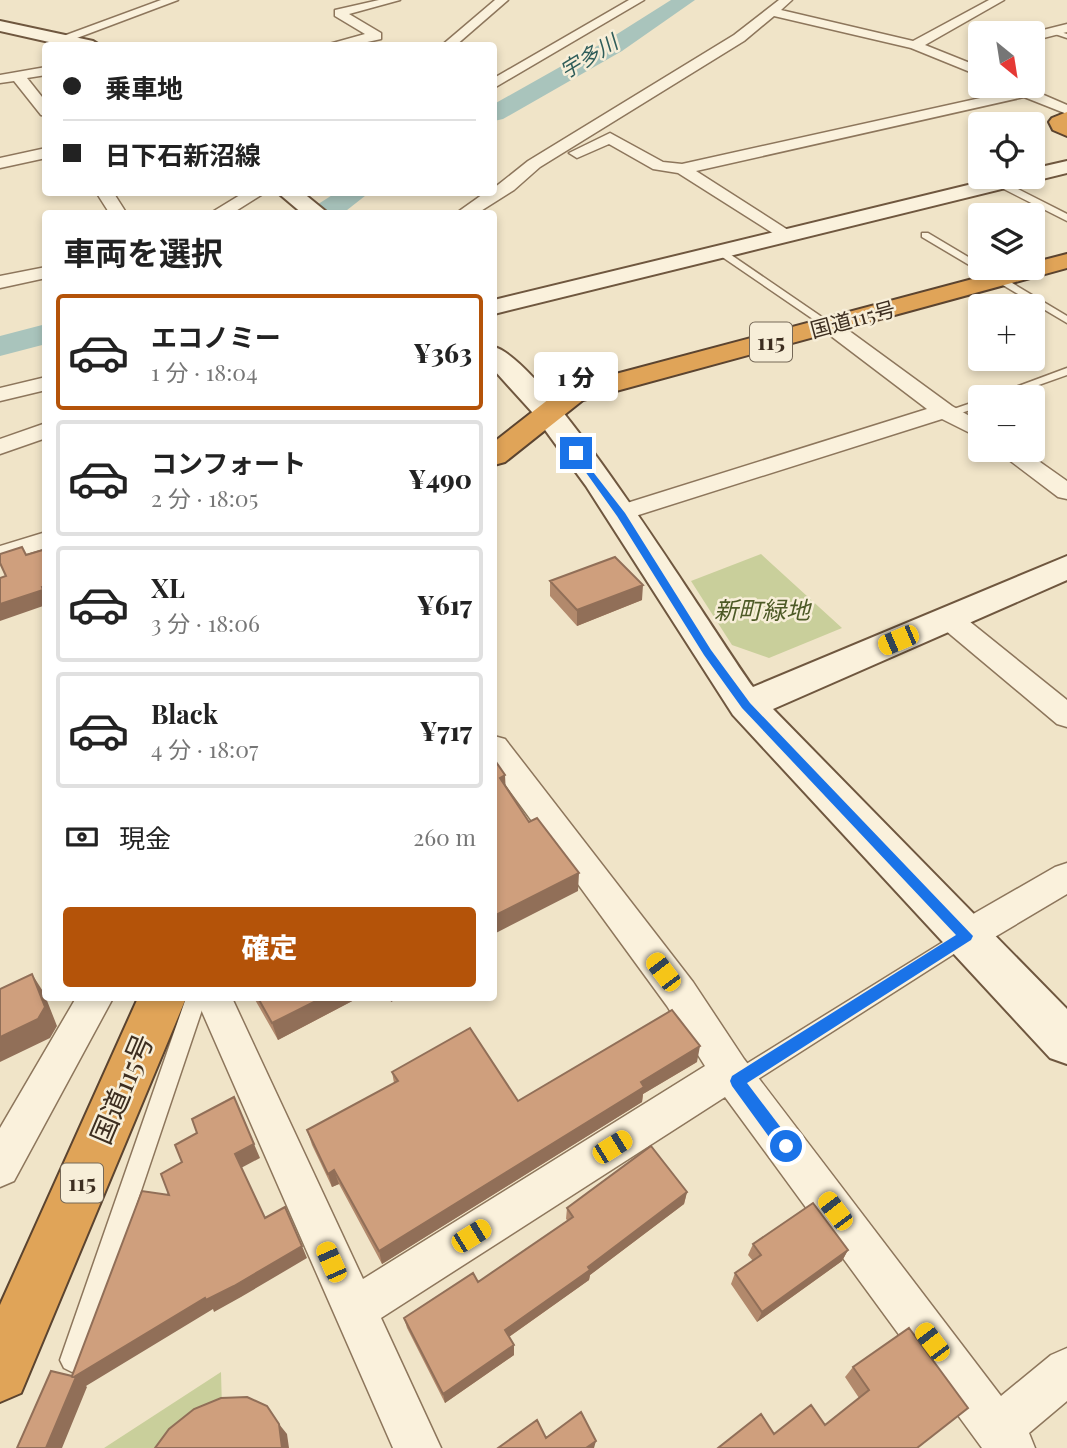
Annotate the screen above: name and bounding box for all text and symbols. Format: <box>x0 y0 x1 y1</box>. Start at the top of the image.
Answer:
north arrow <box>968 21 1045 98</box>
map controls <box>968 21 1045 462</box>
water label: 宇多川 <box>554 26 624 84</box>
text: 乗車地 <box>105 70 183 105</box>
button: locate <box>968 112 1045 189</box>
text: 日下石新沼線 <box>105 137 261 172</box>
button: layers <box>968 203 1045 280</box>
text: 車両を選択 <box>63 230 223 273</box>
street label: 国道115号 <box>807 293 898 343</box>
button: + <box>968 294 1045 371</box>
text: エコノミー <box>151 319 281 354</box>
icon: car <box>67 321 130 384</box>
road number: 115 <box>750 322 792 362</box>
text: ¥363 <box>413 335 472 370</box>
callout: 1 分 <box>534 351 618 400</box>
text: 1 分 · 18:04 <box>151 356 258 387</box>
text: 1 分 <box>557 361 595 392</box>
button: − <box>968 385 1045 462</box>
route end <box>560 437 592 469</box>
text: コンフォート <box>151 445 306 480</box>
icon: car <box>67 447 130 510</box>
text: ¥490 <box>408 461 472 496</box>
text: 2 分 · 18:05 <box>151 482 258 513</box>
text: XL <box>151 570 185 605</box>
icon: car <box>67 573 130 636</box>
text: ¥617 <box>417 587 472 622</box>
park label: 新町緑地 <box>714 593 813 625</box>
text: 3 分 · 18:06 <box>151 607 260 638</box>
car <box>875 622 922 658</box>
text: Black <box>151 696 218 731</box>
icon: car <box>67 699 130 762</box>
text: ¥717 <box>419 713 472 748</box>
text: 4 分 · 18:07 <box>151 733 258 764</box>
icon: cash <box>63 818 101 856</box>
text: 現金 <box>119 820 171 855</box>
text: 260 m <box>413 821 476 852</box>
button: 確定 <box>63 907 476 987</box>
car <box>642 949 685 995</box>
street label: 国道115号 <box>81 1028 160 1149</box>
car <box>589 1127 636 1167</box>
route start <box>770 1130 802 1162</box>
road number: 115 <box>61 1164 103 1202</box>
car <box>814 1188 857 1234</box>
car <box>448 1216 495 1256</box>
car <box>313 1239 350 1285</box>
car <box>911 1319 954 1365</box>

